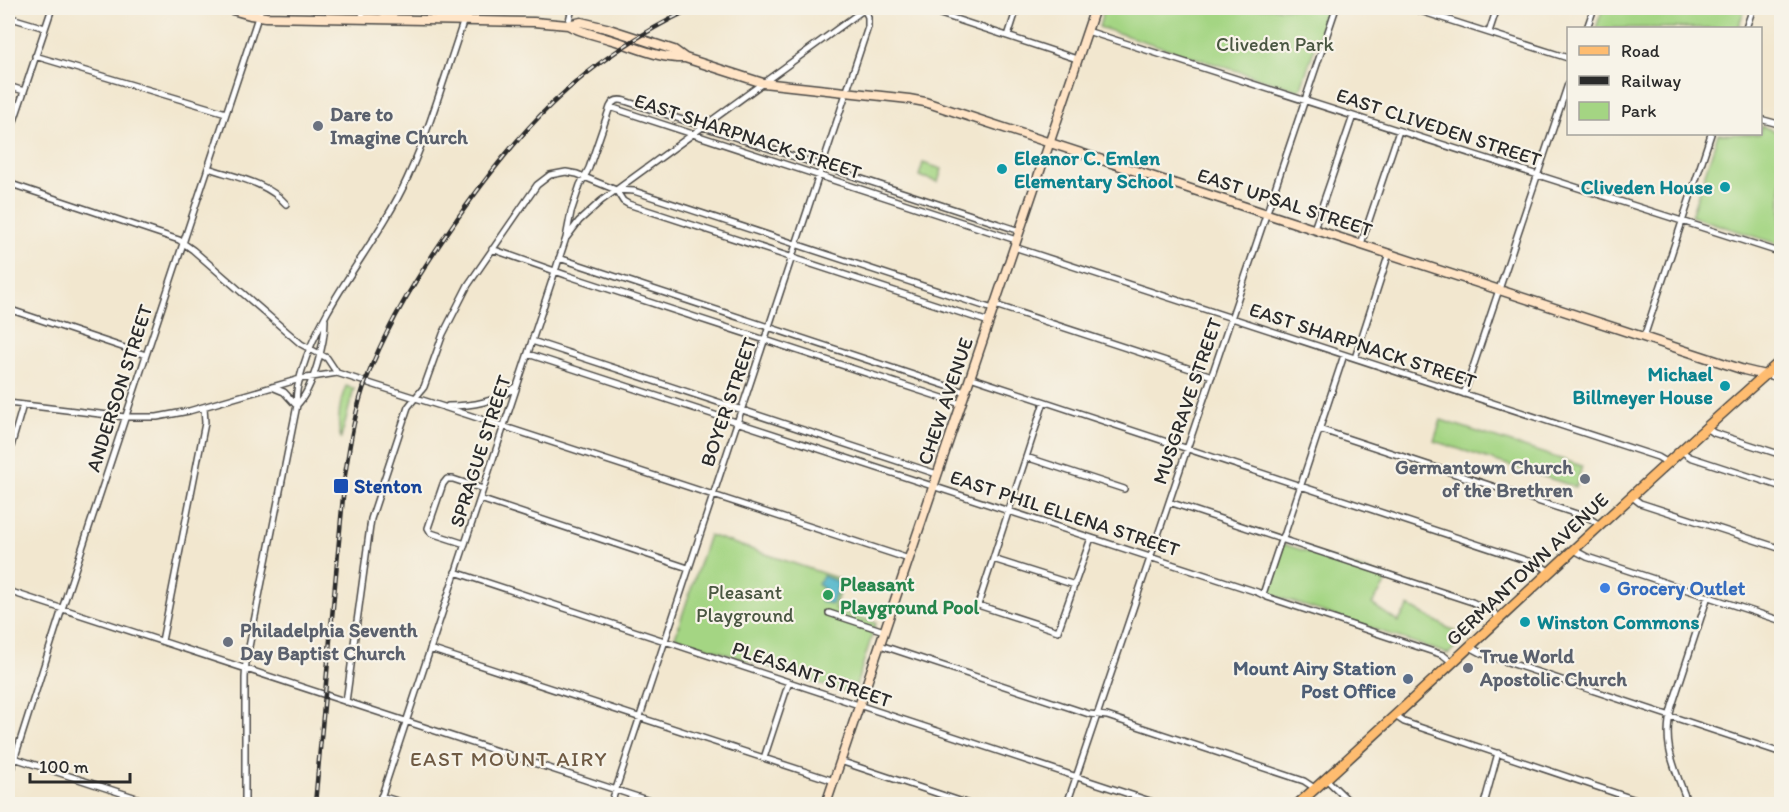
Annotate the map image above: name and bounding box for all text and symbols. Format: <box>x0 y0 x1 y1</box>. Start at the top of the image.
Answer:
legend <box>1567 27 1762 135</box>
park label: Cliveden Park <box>1216 32 1335 56</box>
text: Road <box>1621 40 1660 62</box>
text: Railway <box>1621 70 1682 92</box>
street label: EAST CLIVEDEN STREET <box>1333 82 1545 172</box>
street label: EAST SHARPNACK STREET <box>631 88 865 184</box>
text: Park <box>1621 100 1656 122</box>
place label: Dare to Imagine Church <box>330 102 468 150</box>
marker: Dare to Imagine Church <box>311 119 325 133</box>
place label: Eleanor C. Emlen Elementary School <box>1014 146 1174 194</box>
marker: Eleanor C. Emlen Elementary School <box>995 162 1009 176</box>
street label: EAST UPSAL STREET <box>1194 162 1376 242</box>
place label: Cliveden House <box>1581 175 1713 199</box>
marker: Cliveden House <box>1718 180 1732 194</box>
street label: EAST SHARPNACK STREET <box>1246 297 1480 393</box>
street label: ANDERSON STREET <box>81 301 157 475</box>
street label: MUSGRAVE STREET <box>1147 315 1227 487</box>
street label: BOYER STREET <box>695 334 761 470</box>
street label: CHEW AVENUE <box>912 334 978 468</box>
place label: Michael Billmeyer House <box>1573 362 1713 410</box>
street label: SPRAGUE STREET <box>444 372 516 530</box>
marker: Michael Billmeyer House <box>1718 379 1732 393</box>
place label: Germantown Church of the Brethren <box>1395 455 1573 502</box>
street label: EAST PHIL ELLENA STREET <box>947 465 1183 561</box>
marker: Germantown Church of the Brethren <box>1578 472 1592 486</box>
place label: Stenton <box>354 474 423 498</box>
marker: Stenton <box>332 477 350 495</box>
street label: GERMANTOWN AVENUE <box>1441 487 1613 651</box>
place label: Pleasant Playground Pool <box>840 572 980 620</box>
place label: Grocery Outlet <box>1617 576 1746 601</box>
park label: Pleasant Playground <box>696 580 794 627</box>
marker: Grocery Outlet <box>1598 581 1612 595</box>
marker: Pleasant Playground Pool <box>821 588 835 602</box>
place label: Winston Commons <box>1537 610 1699 634</box>
marker: Winston Commons <box>1518 615 1532 629</box>
place label: Philadelphia Seventh Day Baptist Church <box>240 618 418 666</box>
marker: Philadelphia Seventh Day Baptist Church <box>221 635 235 649</box>
street label: PLEASANT STREET <box>729 635 895 713</box>
place label: True World Apostolic Church <box>1479 644 1627 692</box>
place label: Mount Airy Station Post Office <box>1233 656 1397 703</box>
marker: True World Apostolic Church <box>1461 661 1475 675</box>
marker: Mount Airy Station Post Office <box>1401 672 1415 686</box>
scale bar <box>30 746 130 784</box>
district label: EAST MOUNT AIRY <box>410 746 608 771</box>
text: 100 m <box>39 756 89 778</box>

